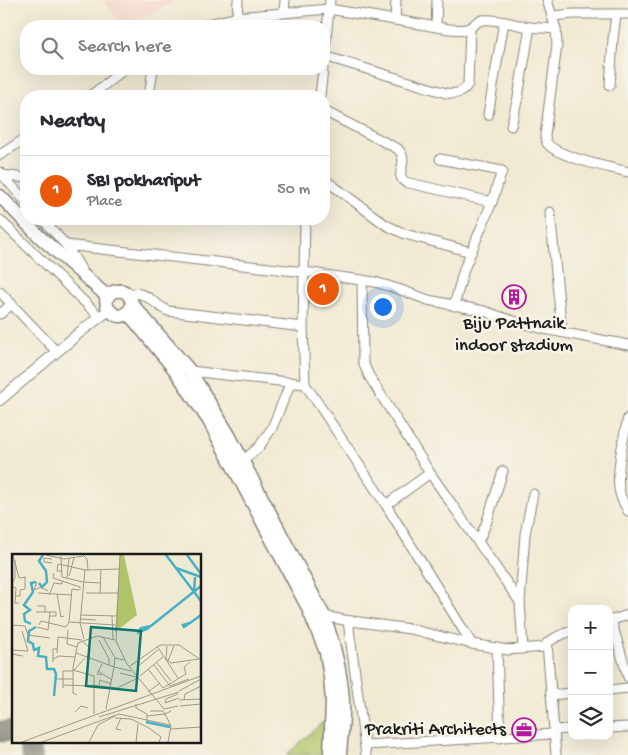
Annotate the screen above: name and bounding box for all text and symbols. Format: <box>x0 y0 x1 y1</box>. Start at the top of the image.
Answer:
search box <box>20 20 330 75</box>
icon: search <box>38 34 66 62</box>
text: Search here <box>78 36 172 59</box>
text: Nearby <box>40 110 105 135</box>
text: SBI pokhariput <box>87 170 200 193</box>
text: 1 <box>53 181 59 200</box>
text: 50 m <box>277 181 310 200</box>
text: Place <box>87 193 122 212</box>
pin: 1 <box>307 270 339 308</box>
building icon: Biju Pattnaik indoor stadium <box>501 284 527 310</box>
your location <box>370 294 396 320</box>
place label: Biju Pattnaik indoor stadium <box>455 313 574 358</box>
inset map <box>12 554 201 742</box>
map controls <box>568 605 613 740</box>
button: + <box>568 605 613 650</box>
button: − <box>568 650 613 695</box>
button: layers <box>568 695 613 740</box>
office icon: Prakriti Architects <box>511 717 537 743</box>
place label: Prakriti Architects <box>364 719 507 742</box>

